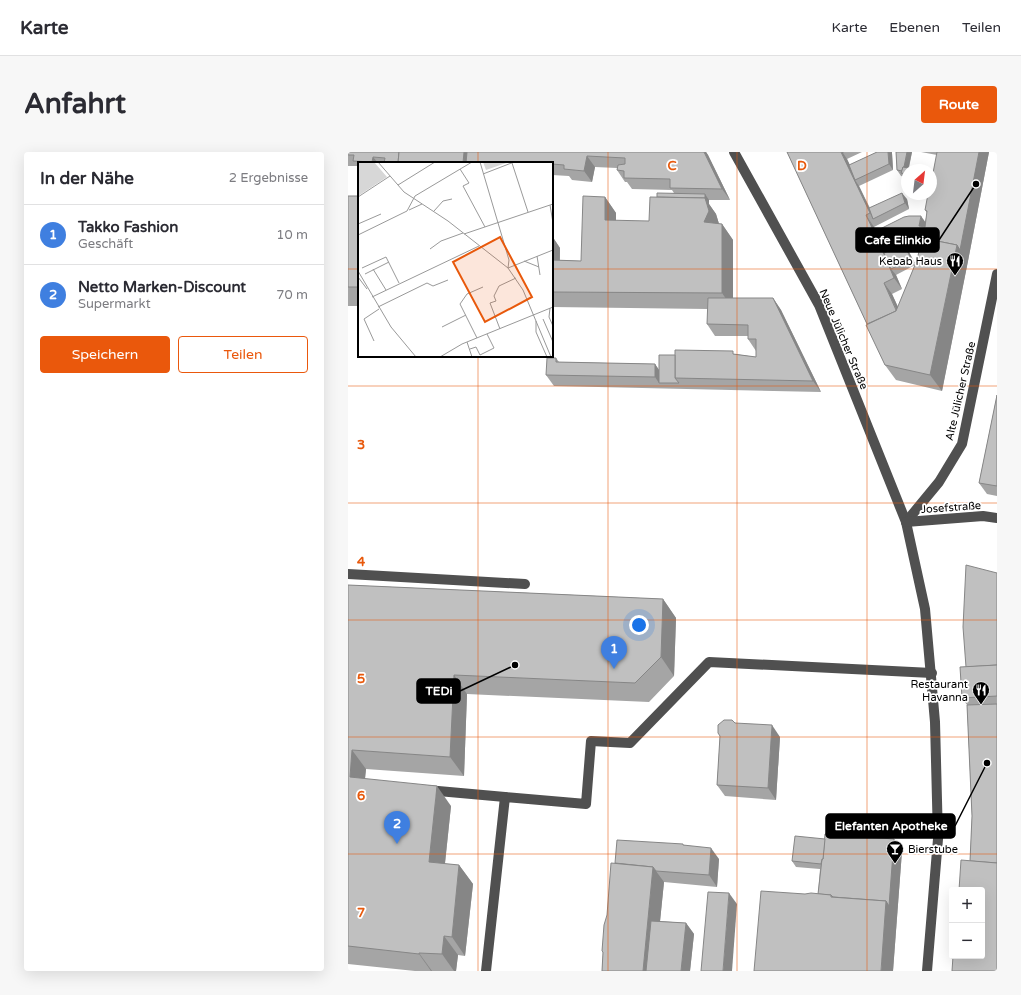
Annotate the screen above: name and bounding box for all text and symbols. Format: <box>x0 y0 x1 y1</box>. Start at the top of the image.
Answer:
text: Karte <box>20 17 69 39</box>
text: Karte <box>832 19 867 36</box>
text: Ebenen <box>889 19 940 36</box>
text: Teilen <box>962 19 1001 36</box>
button: Route <box>921 86 997 123</box>
text: Anfahrt <box>24 87 126 121</box>
text: C <box>667 158 677 174</box>
text: D <box>797 158 807 174</box>
inset map <box>358 162 553 357</box>
north arrow <box>901 164 937 200</box>
text: In der Nähe <box>40 168 134 189</box>
text: 2 Ergebnisse <box>229 170 308 186</box>
text: Takko Fashion <box>78 218 178 236</box>
text: 1 <box>49 227 57 243</box>
text: 10 m <box>276 227 308 243</box>
callout: Cafe Elinkio <box>856 228 939 252</box>
text: Cafe Elinkio <box>865 233 931 247</box>
text: Geschäft <box>78 236 133 252</box>
restaurant icon: Kebab Haus <box>945 251 965 276</box>
place label: Kebab Haus <box>879 255 942 268</box>
text: Netto Marken-Discount <box>78 278 246 296</box>
text: 2 <box>49 287 57 303</box>
text: 70 m <box>276 287 308 303</box>
street label: Neue Jülicher Straße <box>816 287 871 391</box>
text: Supermarkt <box>78 296 151 312</box>
button: Speichern <box>40 336 170 373</box>
button: Teilen <box>178 336 308 373</box>
street label: Alte Jülicher Straße <box>943 340 978 442</box>
text: 3 <box>357 437 365 453</box>
street label: Josefstraße <box>921 499 982 516</box>
text: 4 <box>357 554 366 570</box>
your location <box>629 615 649 635</box>
pin: 1 <box>601 636 627 669</box>
text: 5 <box>357 671 365 687</box>
place label: Restaurant Havanna <box>911 678 968 704</box>
callout: TEDi <box>417 679 460 703</box>
restaurant icon: Restaurant Havanna <box>971 680 991 705</box>
text: TEDi <box>425 684 452 698</box>
text: 6 <box>357 788 365 804</box>
pin: 2 <box>384 811 410 844</box>
callout: Elefanten Apotheke <box>826 814 955 838</box>
text: Elefanten Apotheke <box>834 819 948 834</box>
bar icon: Bierstube <box>885 839 905 864</box>
place label: Bierstube <box>908 843 958 856</box>
map controls <box>949 887 985 959</box>
button: + <box>949 887 985 923</box>
text: 7 <box>357 905 365 921</box>
button: − <box>949 923 985 959</box>

